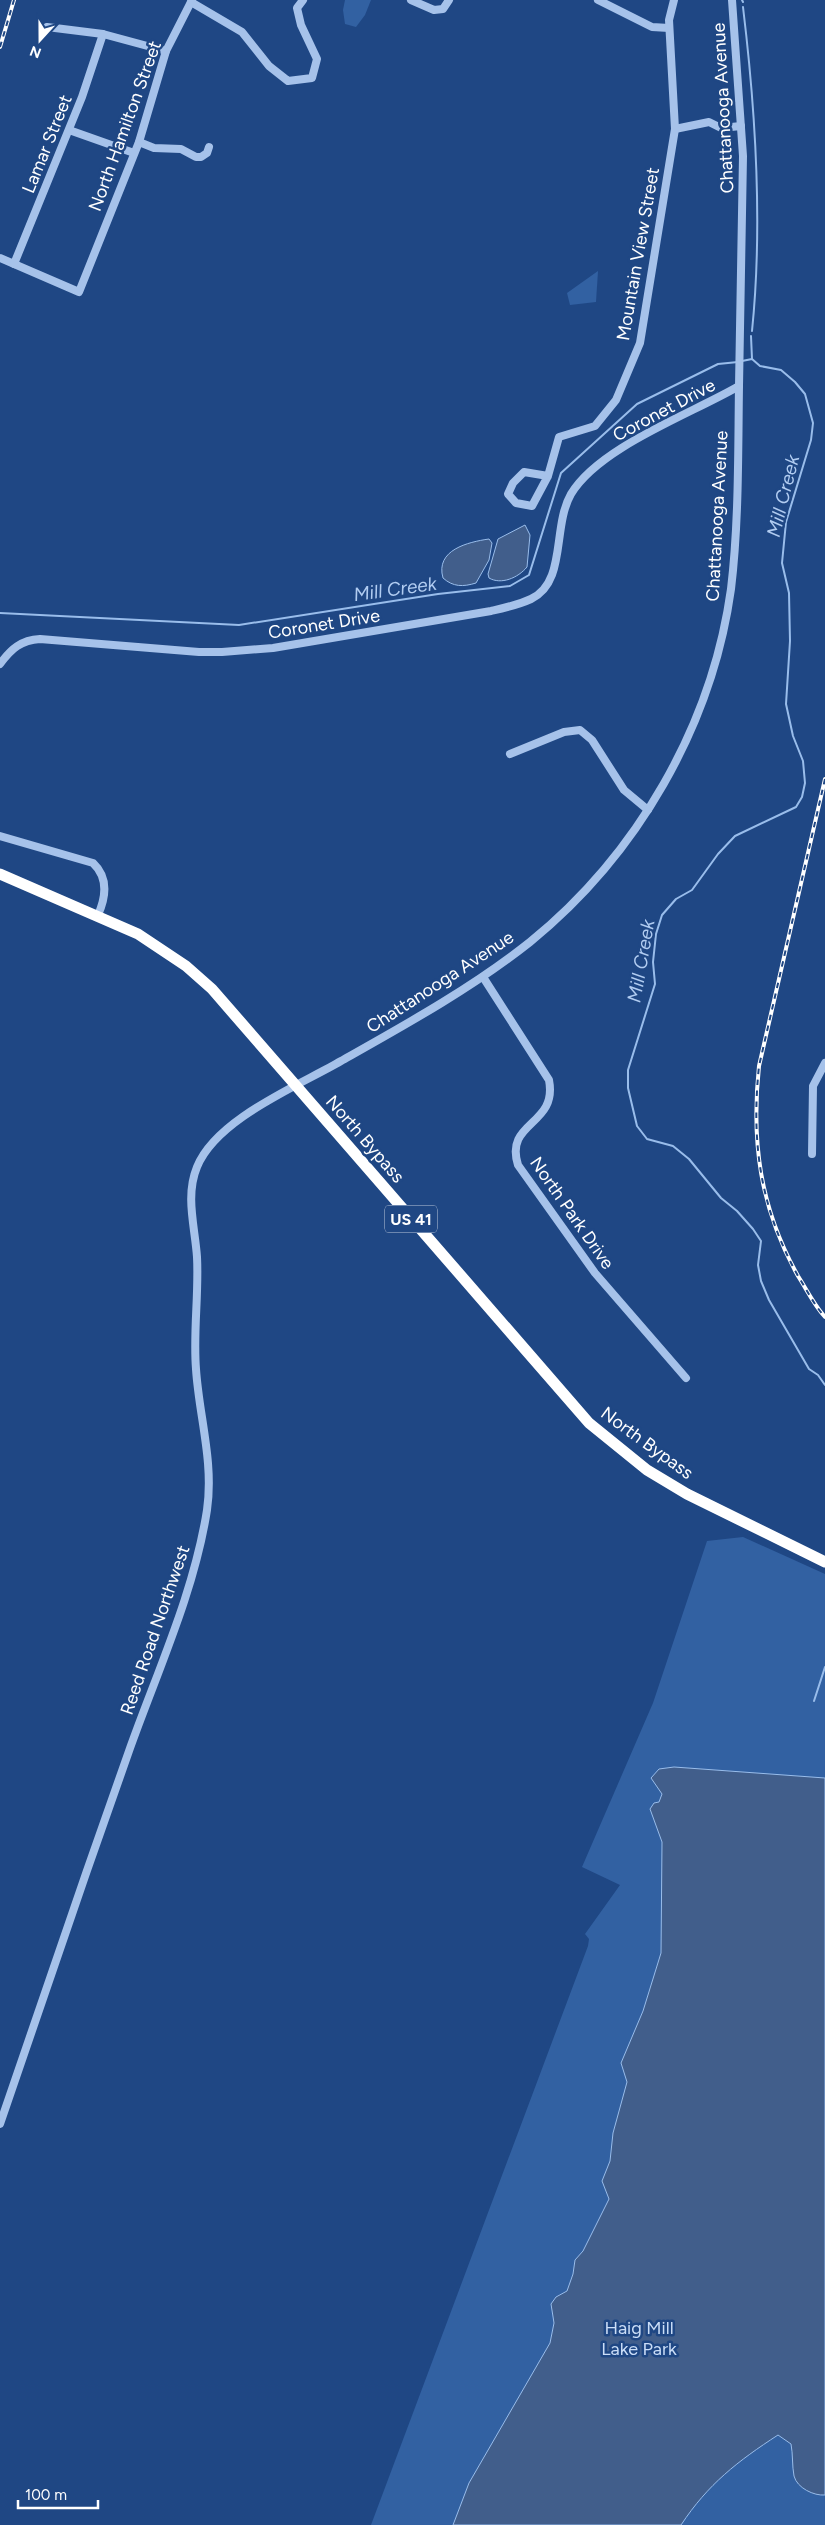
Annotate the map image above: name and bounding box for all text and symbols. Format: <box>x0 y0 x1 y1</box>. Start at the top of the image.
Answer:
north arrow <box>15 15 65 65</box>
street label: Chattanooga Avenue <box>708 22 738 194</box>
street label: North Hamilton Street <box>84 37 166 214</box>
text: N <box>27 42 44 62</box>
street label: Lamar Street <box>17 91 77 196</box>
street label: Mountain View Street <box>612 165 664 342</box>
street label: Coronet Drive <box>609 374 719 446</box>
street label: Chattanooga Avenue <box>702 430 732 602</box>
water label: Mill Creek <box>762 452 804 539</box>
water label: Mill Creek <box>352 572 439 606</box>
street label: Coronet Drive <box>267 604 382 644</box>
water label: Mill Creek <box>622 917 660 1004</box>
street label: Chattanooga Avenue <box>362 926 518 1038</box>
street label: North Bypass <box>321 1091 409 1187</box>
street label: North Park Drive <box>525 1153 619 1274</box>
road number: US 41 <box>385 1206 437 1232</box>
street label: North Bypass <box>597 1402 697 1484</box>
street label: Reed Road Northwest <box>116 1542 194 1718</box>
park label: Haig Mill Lake Park <box>601 2317 677 2360</box>
scale bar <box>18 2478 98 2510</box>
text: 100 m <box>25 2486 67 2504</box>

